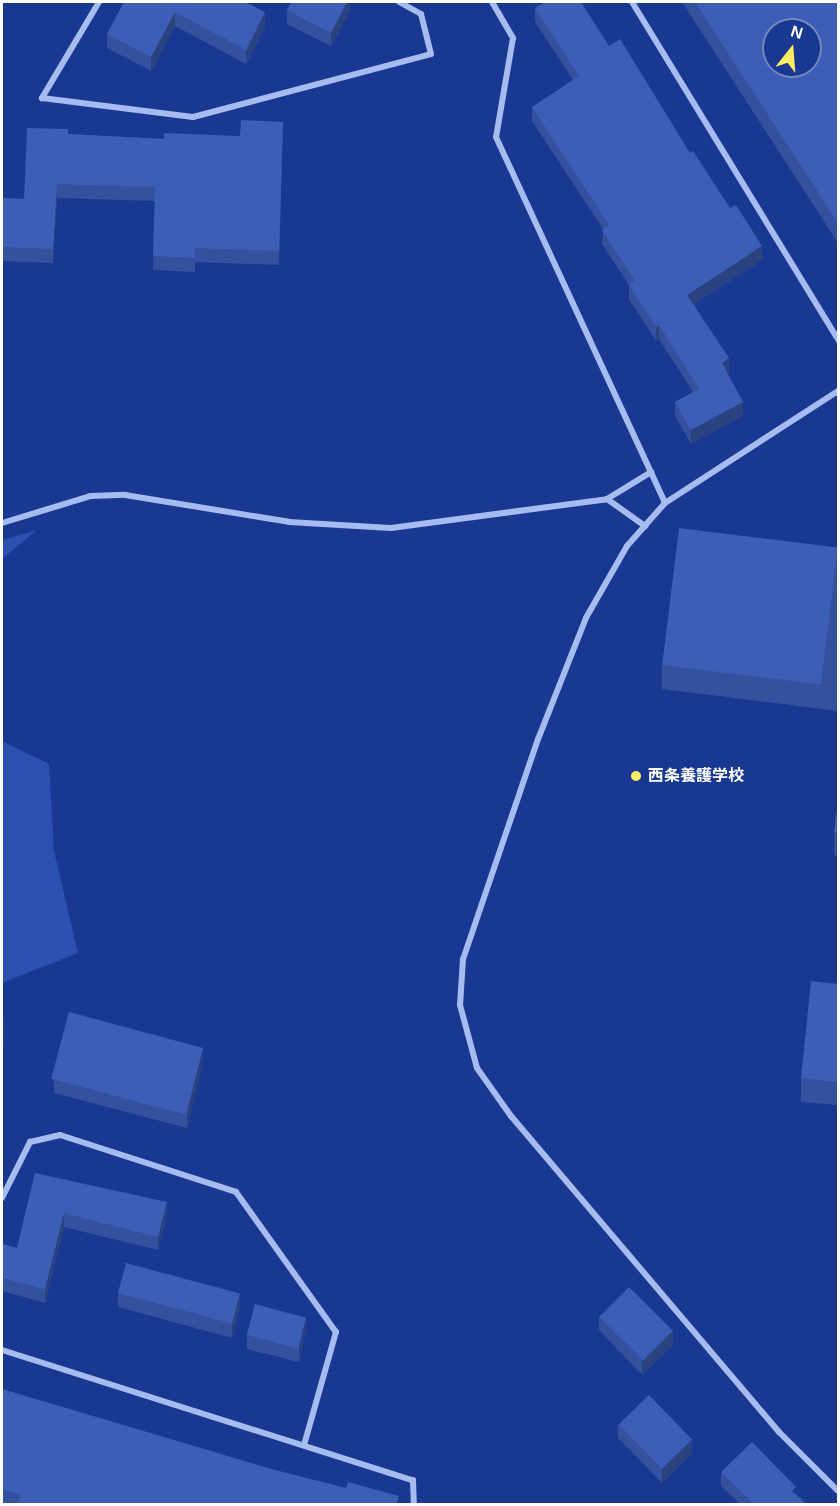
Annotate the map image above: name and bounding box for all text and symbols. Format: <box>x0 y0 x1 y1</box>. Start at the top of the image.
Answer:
north arrow <box>762 18 822 78</box>
text: N <box>789 22 805 42</box>
place label: 西条養護学校 <box>648 766 744 786</box>
marker: 西条養護学校 <box>629 769 643 783</box>

